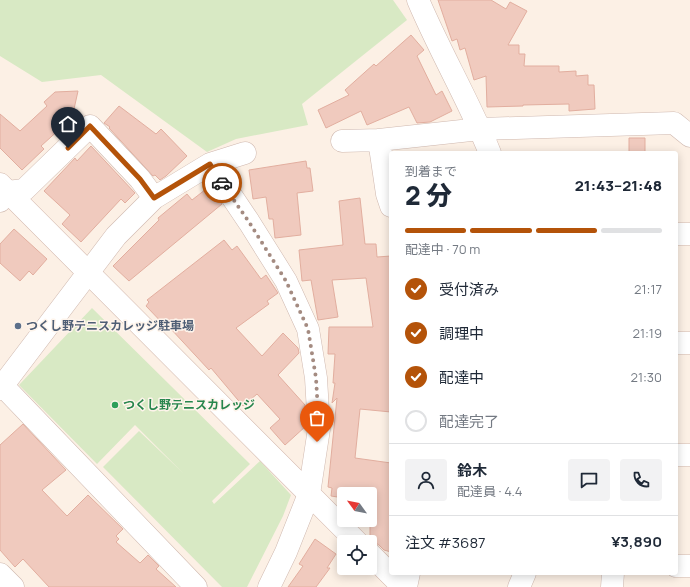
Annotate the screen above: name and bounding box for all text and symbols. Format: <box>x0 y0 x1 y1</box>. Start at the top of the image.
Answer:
pin <box>51 107 85 148</box>
icon: home <box>57 113 79 135</box>
text: 到着まで <box>405 162 457 180</box>
courier <box>202 163 242 203</box>
icon: car <box>211 172 233 194</box>
text: 21:43–21:48 <box>575 175 662 196</box>
text: 2 分 <box>405 177 452 213</box>
text: 配達中 · 70 m <box>405 240 480 258</box>
icon: check <box>405 278 427 300</box>
text: 受付済み <box>439 279 499 300</box>
text: 21:17 <box>634 280 662 298</box>
place label: つくし野テニスカレッジ駐車場 <box>26 317 194 334</box>
marker: つくし野テニスカレッジ駐車場 <box>13 321 23 331</box>
icon: check <box>405 322 427 344</box>
text: 調理中 <box>439 323 484 344</box>
text: 21:19 <box>632 324 662 342</box>
icon: check <box>405 366 427 388</box>
text: 配達中 <box>439 367 484 388</box>
text: 21:30 <box>631 368 662 386</box>
place label: つくし野テニスカレッジ <box>123 396 255 413</box>
marker: つくし野テニスカレッジ <box>110 400 120 410</box>
pin <box>300 401 334 442</box>
icon: bag <box>306 407 328 429</box>
text: 配達完了 <box>439 411 499 432</box>
button: person <box>405 459 447 501</box>
button: chat <box>568 459 610 501</box>
button: phone <box>620 459 662 501</box>
text: 鈴木 <box>457 460 487 481</box>
text: 配達員 · 4.4 <box>457 482 523 500</box>
north arrow <box>337 487 377 527</box>
map controls <box>337 487 377 575</box>
text: ¥3,890 <box>611 531 662 552</box>
text: 注文 #3687 <box>405 532 486 553</box>
button: locate <box>337 535 377 575</box>

